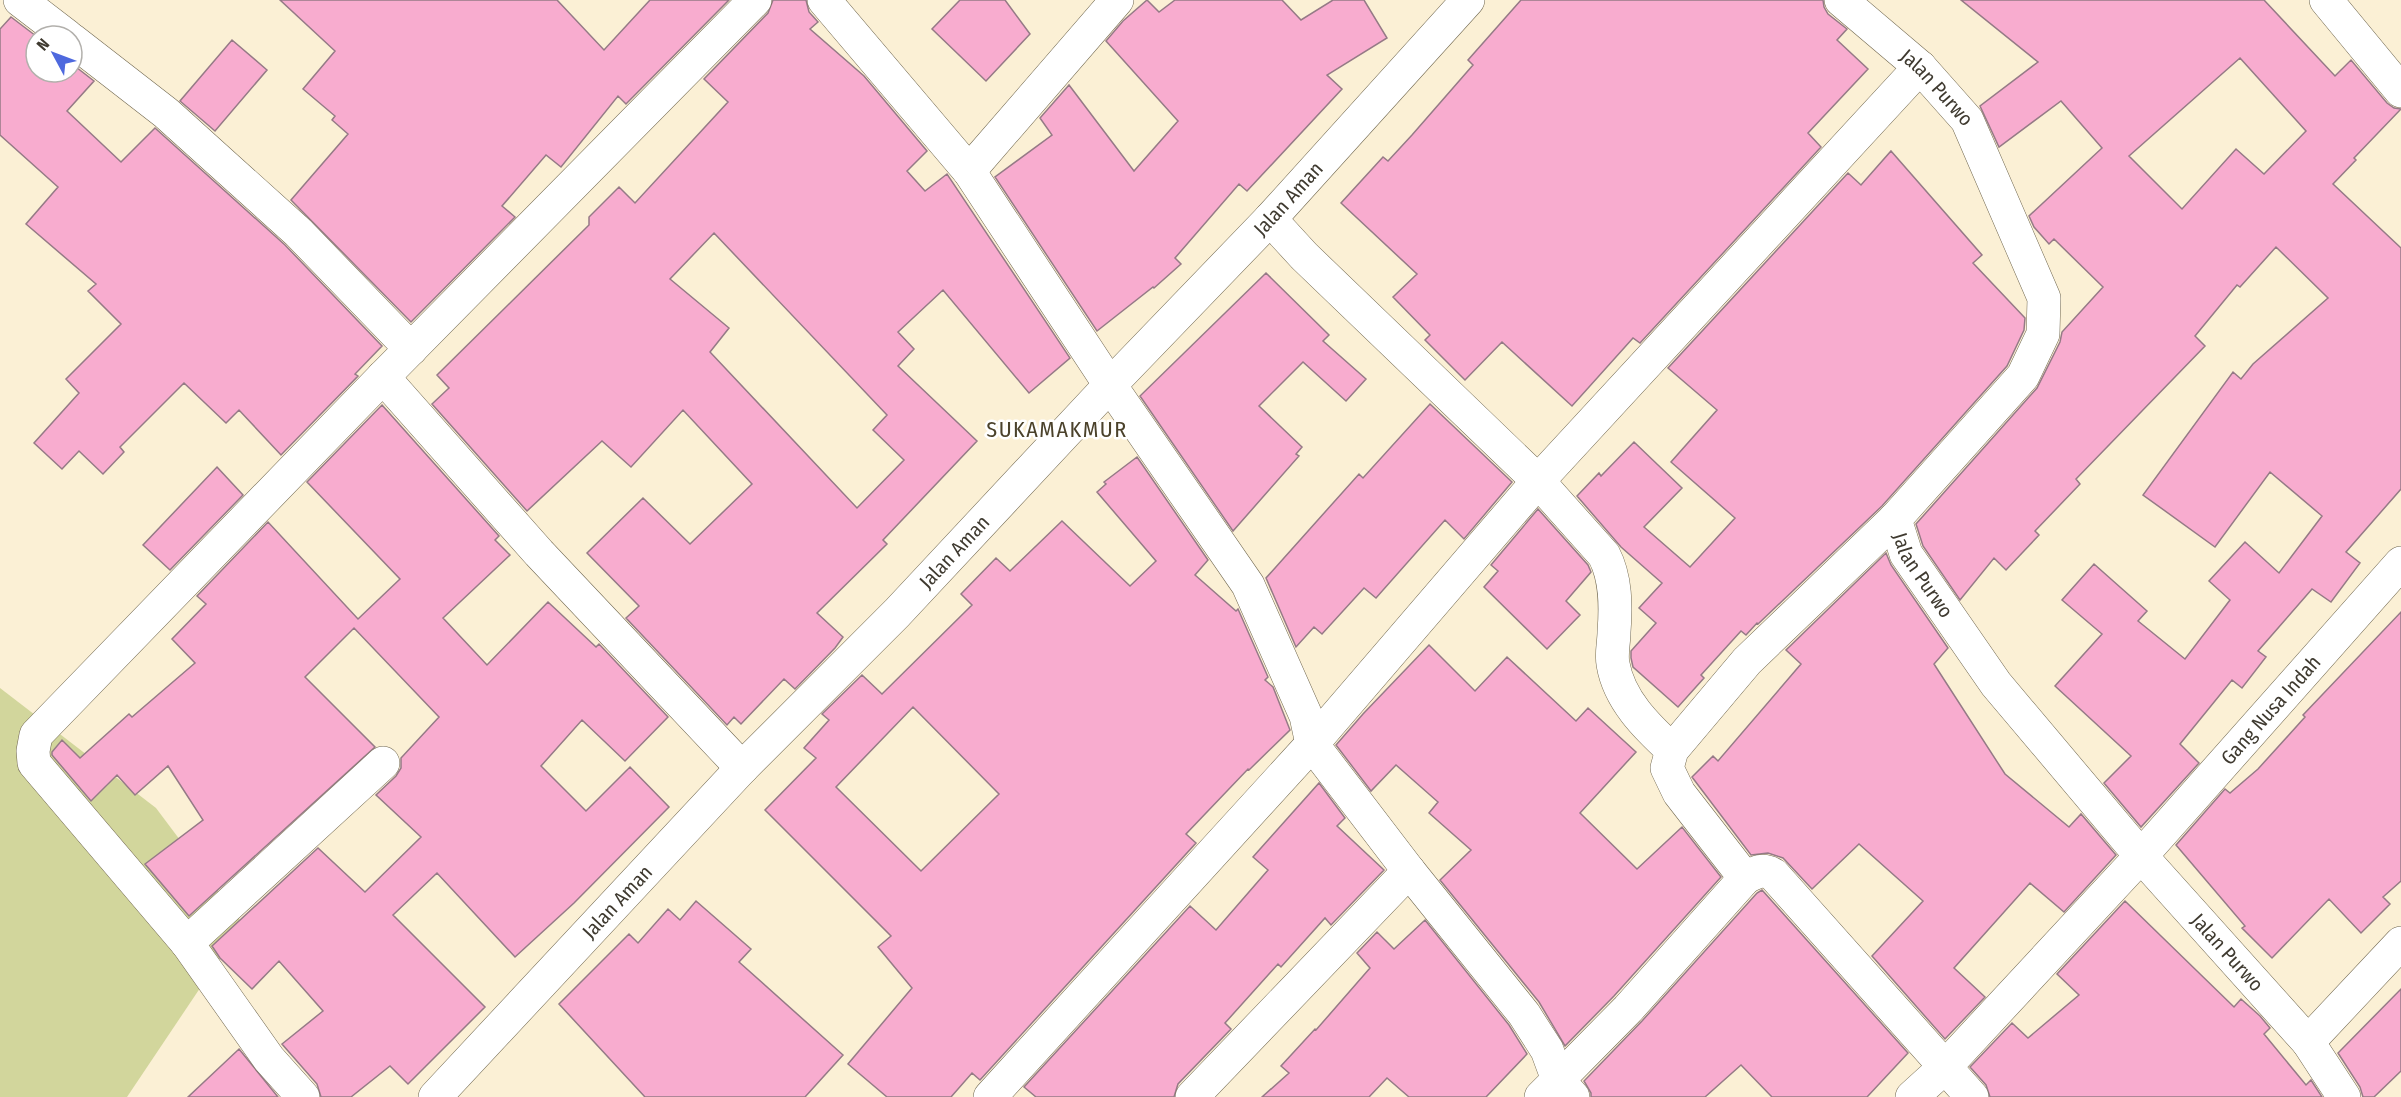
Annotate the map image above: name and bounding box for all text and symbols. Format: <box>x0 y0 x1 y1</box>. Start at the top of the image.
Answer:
north arrow <box>24 24 84 84</box>
text: N <box>33 35 53 54</box>
street label: Jalan Purwo <box>1896 44 1978 131</box>
street label: Jalan Aman <box>1248 157 1328 241</box>
district label: SUKAMAKMUR <box>986 416 1128 443</box>
street label: Jalan Aman <box>914 510 994 593</box>
street label: Jalan Purwo <box>1888 530 1958 622</box>
street label: Gang Nusa Indah <box>2216 650 2326 770</box>
street label: Jalan Aman <box>577 860 657 943</box>
street label: Jalan Purwo <box>2186 908 2269 996</box>

